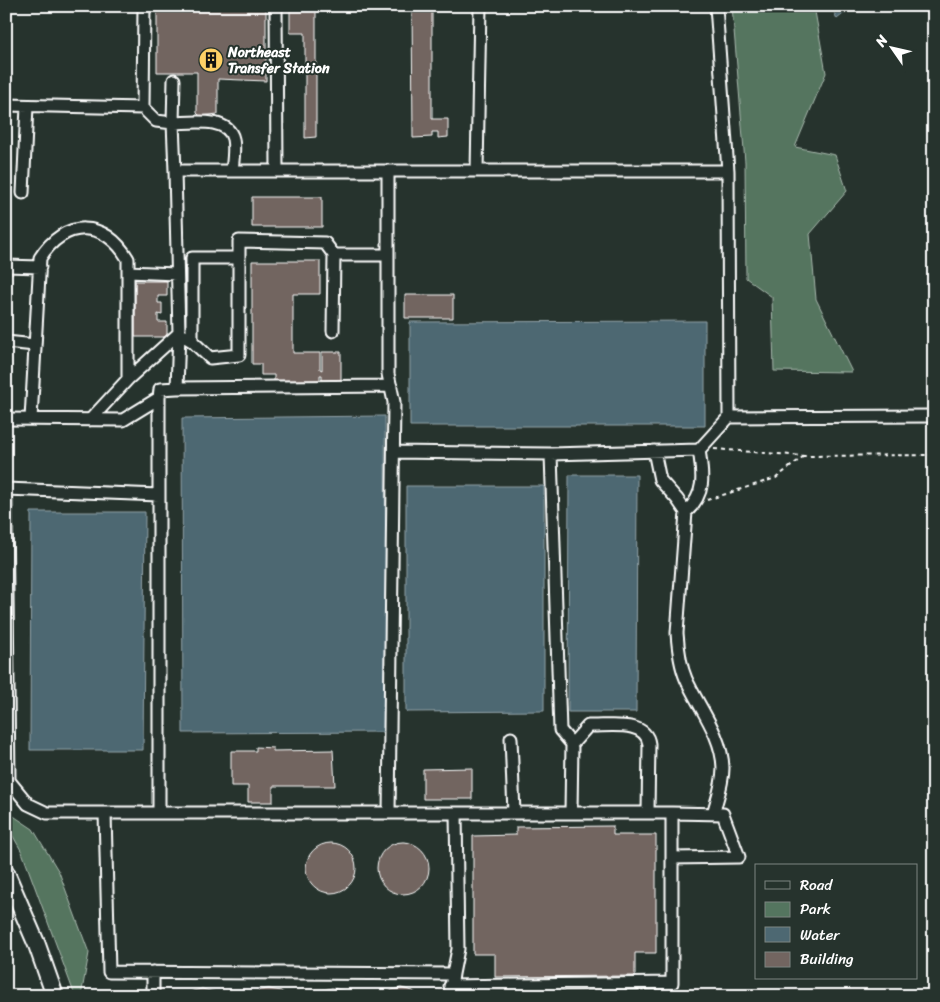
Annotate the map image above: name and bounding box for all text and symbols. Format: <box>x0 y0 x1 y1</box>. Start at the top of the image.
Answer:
north arrow <box>868 22 918 72</box>
text: N <box>868 30 895 53</box>
place label: Northeast Transfer Station <box>227 40 330 81</box>
building icon: Northeast Transfer Station <box>198 47 224 73</box>
legend <box>755 864 918 980</box>
text: Road <box>800 872 833 898</box>
text: Park <box>800 896 831 922</box>
text: Water <box>800 922 840 948</box>
text: Building <box>800 946 854 972</box>

